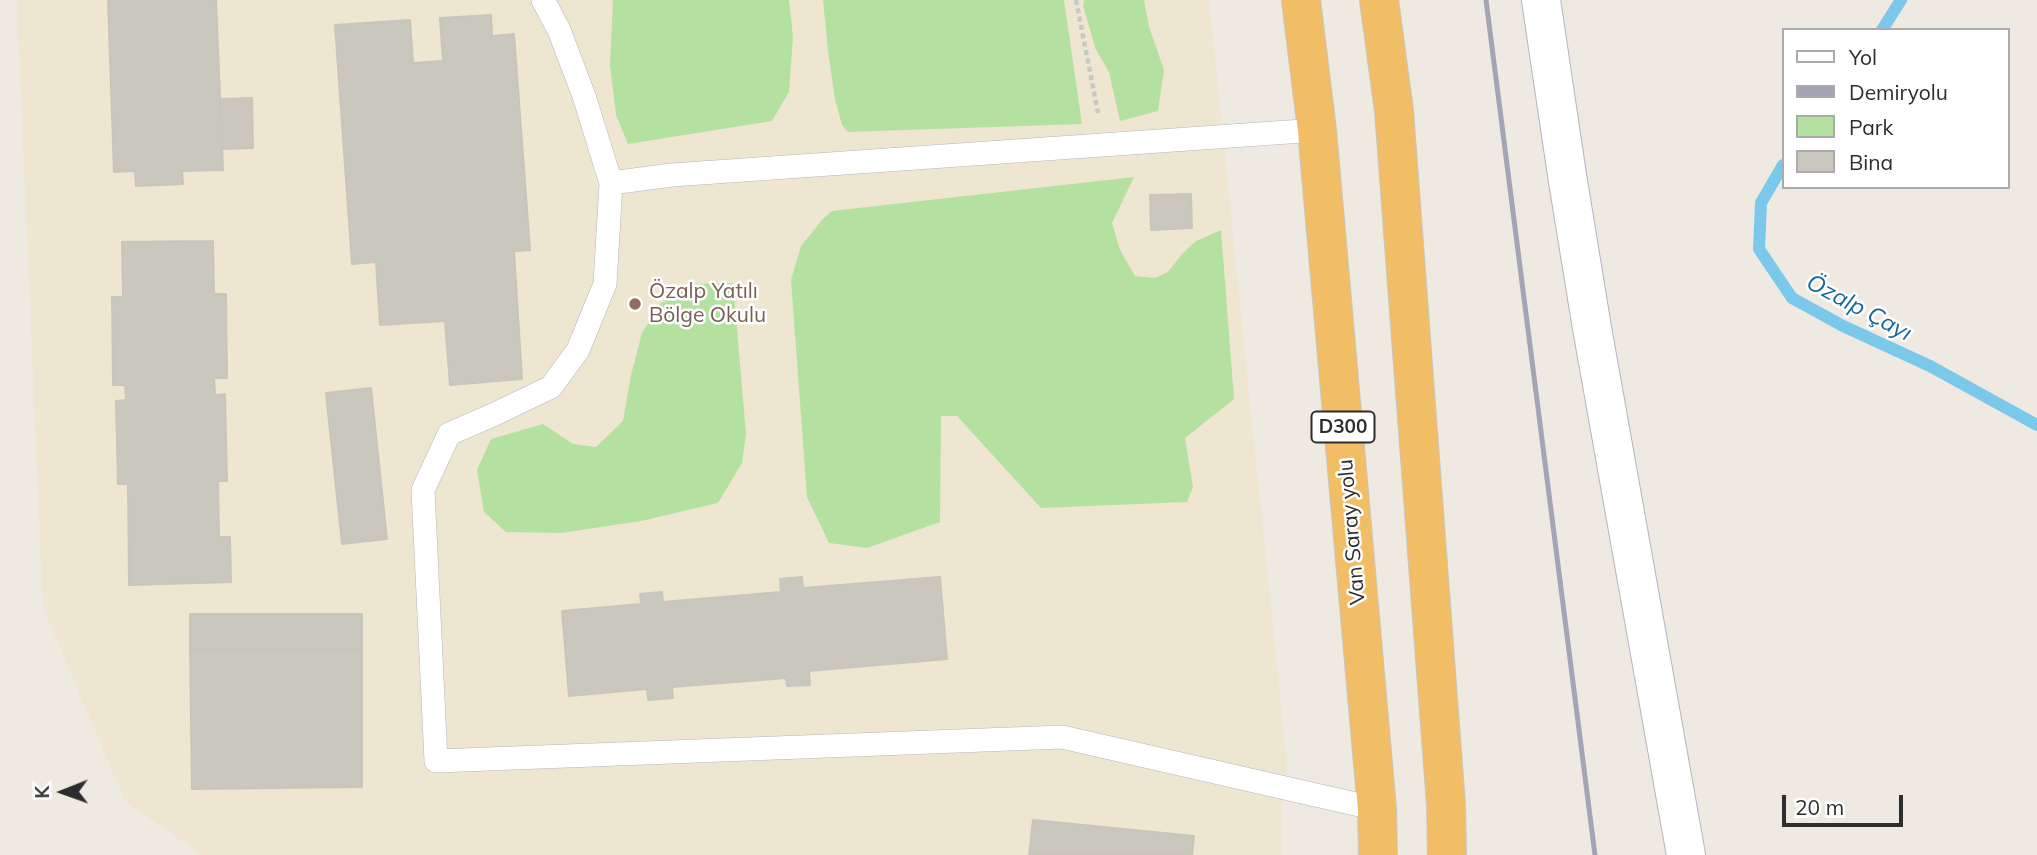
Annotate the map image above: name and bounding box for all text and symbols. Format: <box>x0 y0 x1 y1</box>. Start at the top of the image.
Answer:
legend <box>1782 28 2009 189</box>
text: Yol <box>1849 44 1877 70</box>
text: Demiryolu <box>1849 79 1948 105</box>
text: Park <box>1849 114 1893 140</box>
text: Bina <box>1849 149 1893 175</box>
water label: Özalp Çayı <box>1802 269 1916 347</box>
place label: Özalp Yatılı Bölge Okulu <box>649 279 766 329</box>
marker: Özalp Yatılı Bölge Okulu <box>627 296 643 312</box>
road number: D300 <box>1312 412 1374 442</box>
street label: Van Saray yolu <box>1333 458 1371 606</box>
north arrow <box>28 757 98 827</box>
scale bar <box>1785 782 1906 826</box>
text: K <box>30 786 54 799</box>
text: 20 m <box>1795 794 1844 820</box>

